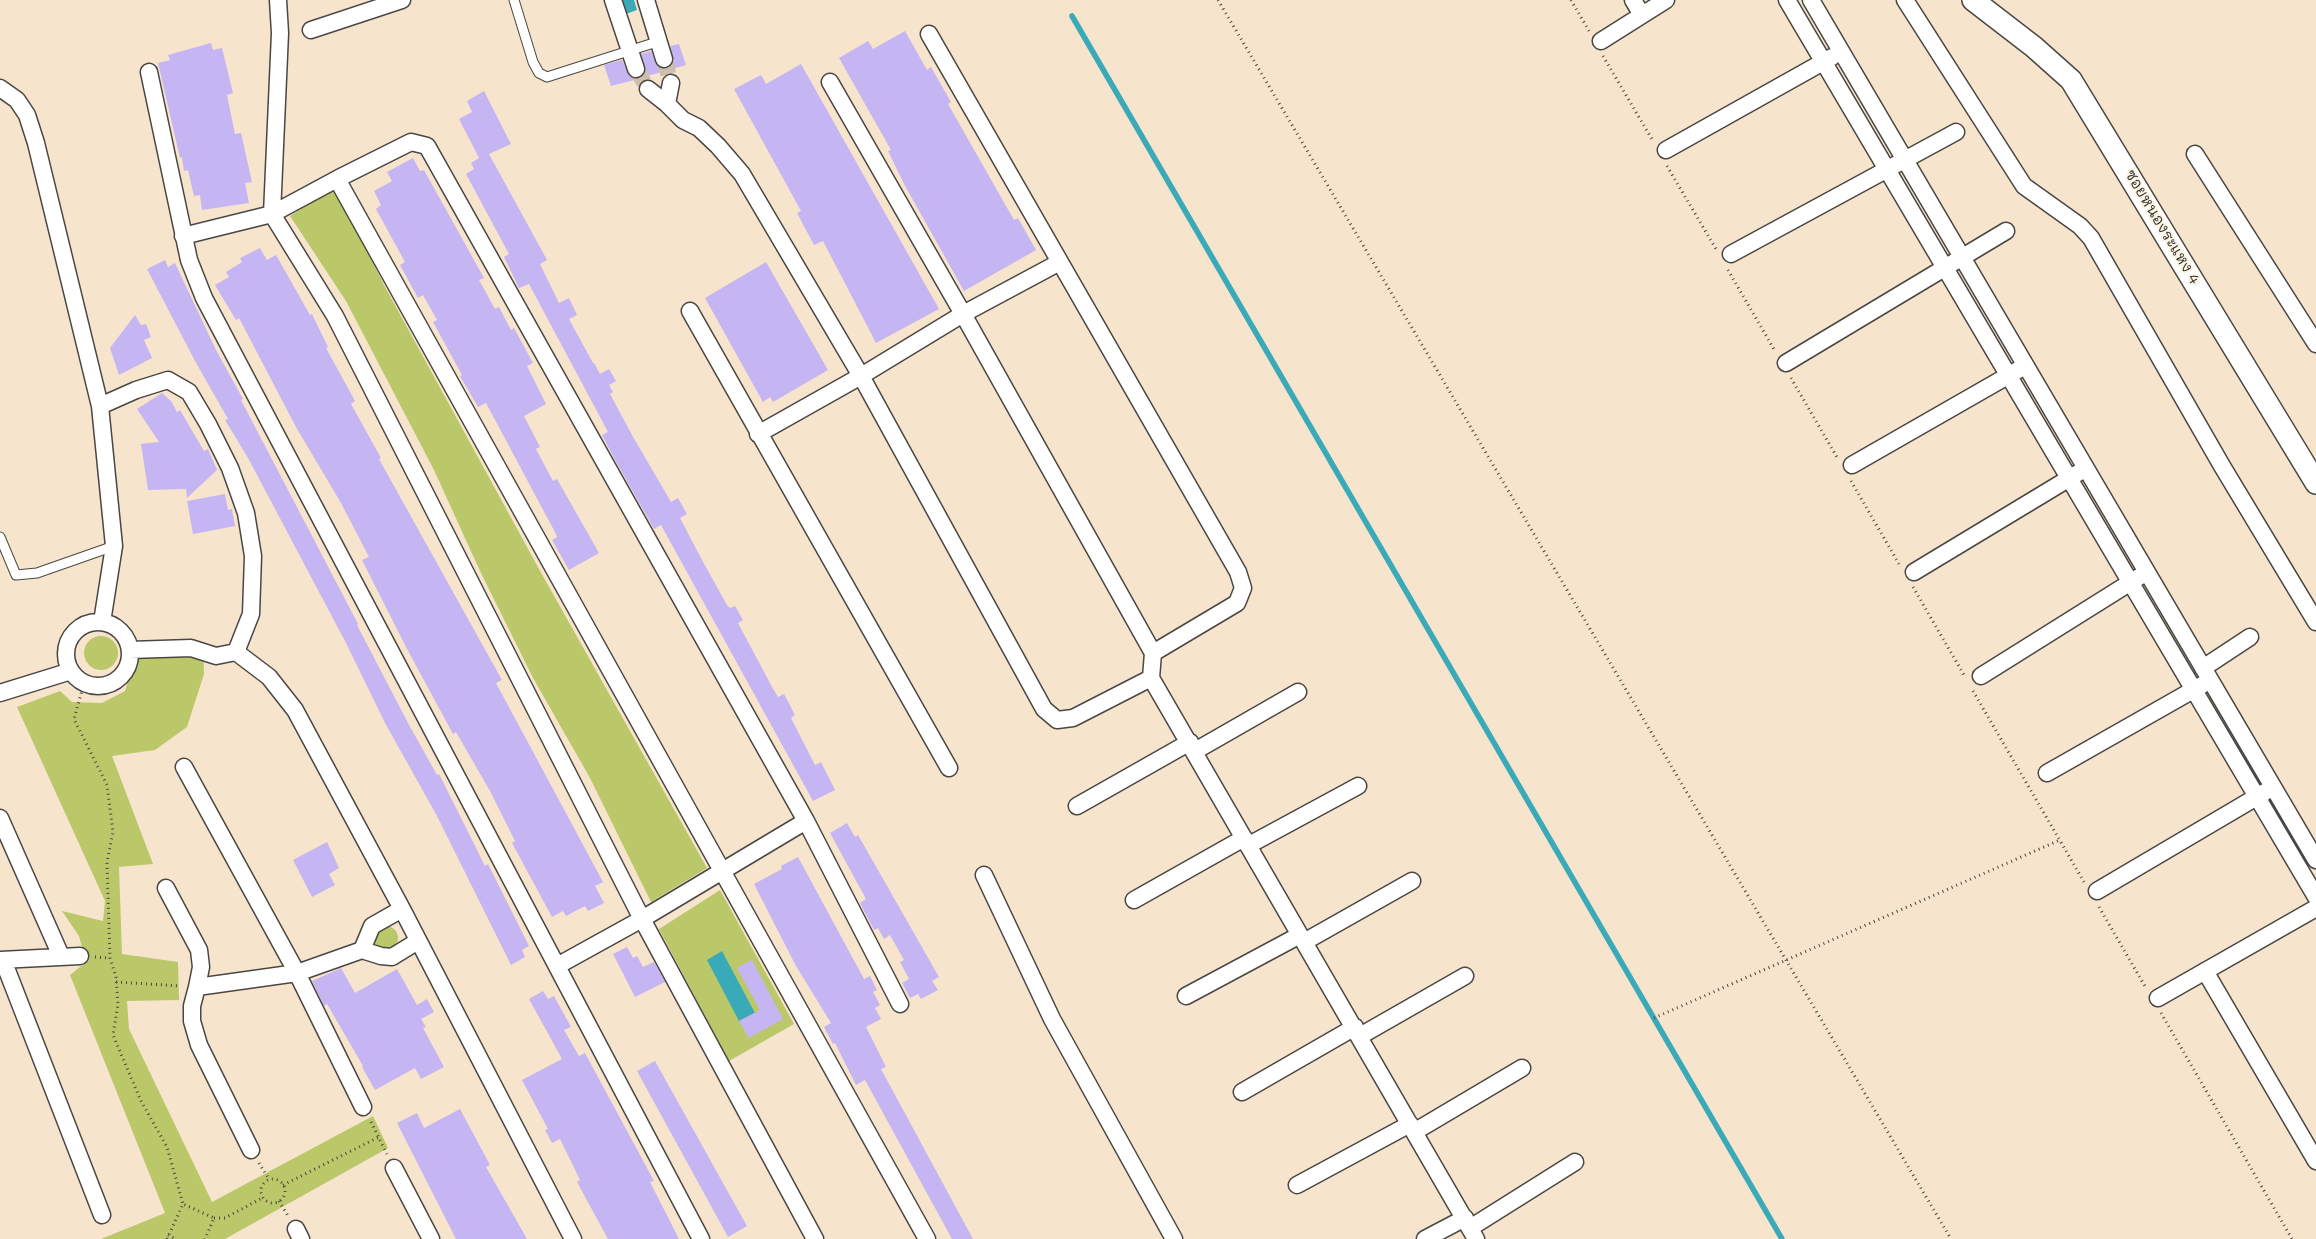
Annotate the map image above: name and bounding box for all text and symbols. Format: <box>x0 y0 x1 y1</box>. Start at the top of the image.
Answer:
street label: ซอยหนองระแหง 4 <box>2121 166 2203 288</box>

